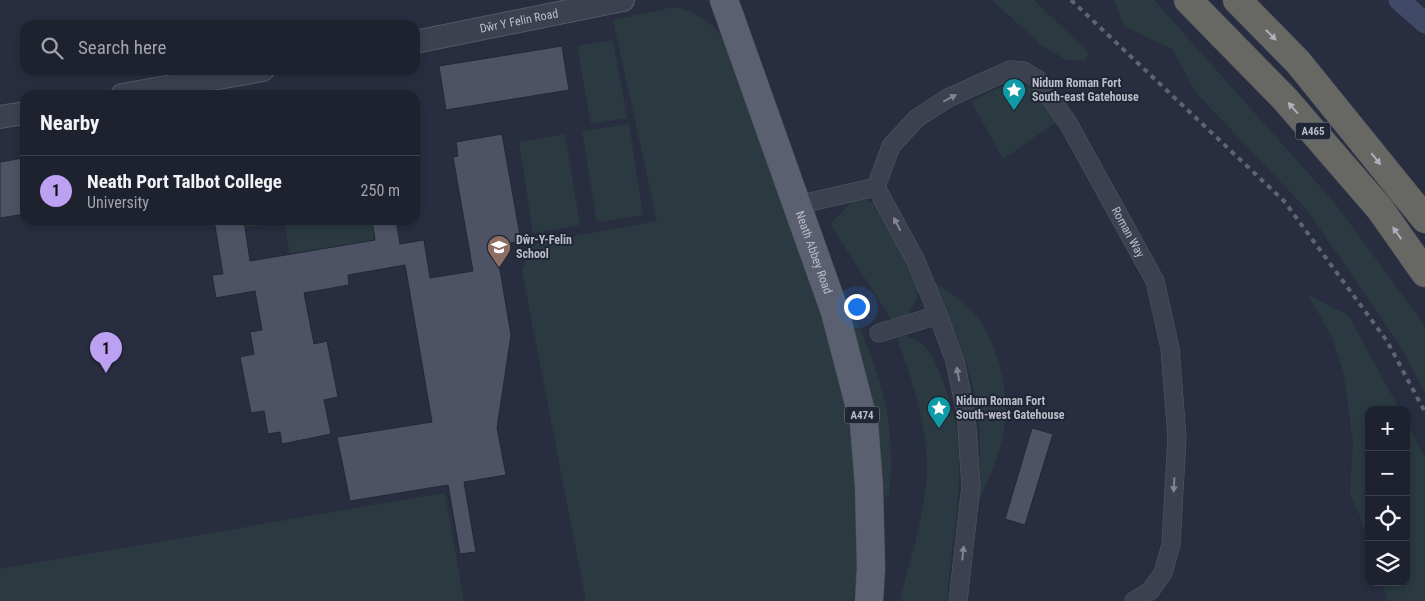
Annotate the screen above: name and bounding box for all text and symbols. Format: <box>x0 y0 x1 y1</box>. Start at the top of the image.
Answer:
street label: Dŵr Y Felin Road <box>478 6 559 36</box>
search box <box>20 20 420 75</box>
one-way arrow <box>1265 29 1277 41</box>
icon: search <box>38 34 66 62</box>
text: Search here <box>78 36 166 59</box>
place label: Nidum Roman Fort South-east Gatehouse <box>1032 76 1139 104</box>
place icon: Nidum Roman Fort South-east Gatehouse <box>1001 77 1027 111</box>
one-way arrow <box>943 94 957 102</box>
one-way arrow <box>1287 102 1298 115</box>
text: Nearby <box>40 111 99 135</box>
road number: A465 <box>1296 122 1330 140</box>
one-way arrow <box>1371 152 1382 165</box>
text: Neath Port Talbot College <box>87 170 282 193</box>
text: 1 <box>52 181 60 200</box>
text: 250 m <box>361 181 400 200</box>
text: University <box>87 193 149 212</box>
street label: Roman Way <box>1109 204 1148 260</box>
street label: Neath Abbey Road <box>793 209 835 296</box>
one-way arrow <box>893 216 901 231</box>
one-way arrow <box>1392 226 1402 240</box>
place label: Dŵr-Y-Felin School <box>516 233 572 261</box>
school or university icon: Dŵr-Y-Felin School <box>486 234 512 268</box>
your location <box>844 294 870 320</box>
pin: 1 <box>90 332 122 373</box>
one-way arrow <box>953 366 961 382</box>
place label: Nidum Roman Fort South-west Gatehouse <box>956 394 1065 422</box>
place icon: Nidum Roman Fort South-west Gatehouse <box>926 395 952 429</box>
road number: A474 <box>844 406 880 424</box>
map controls <box>1365 406 1410 586</box>
button: + <box>1365 406 1410 451</box>
button: − <box>1365 451 1410 496</box>
one-way arrow <box>1170 478 1178 494</box>
button: locate <box>1365 496 1410 541</box>
button: layers <box>1365 541 1410 586</box>
one-way arrow <box>959 544 967 560</box>

